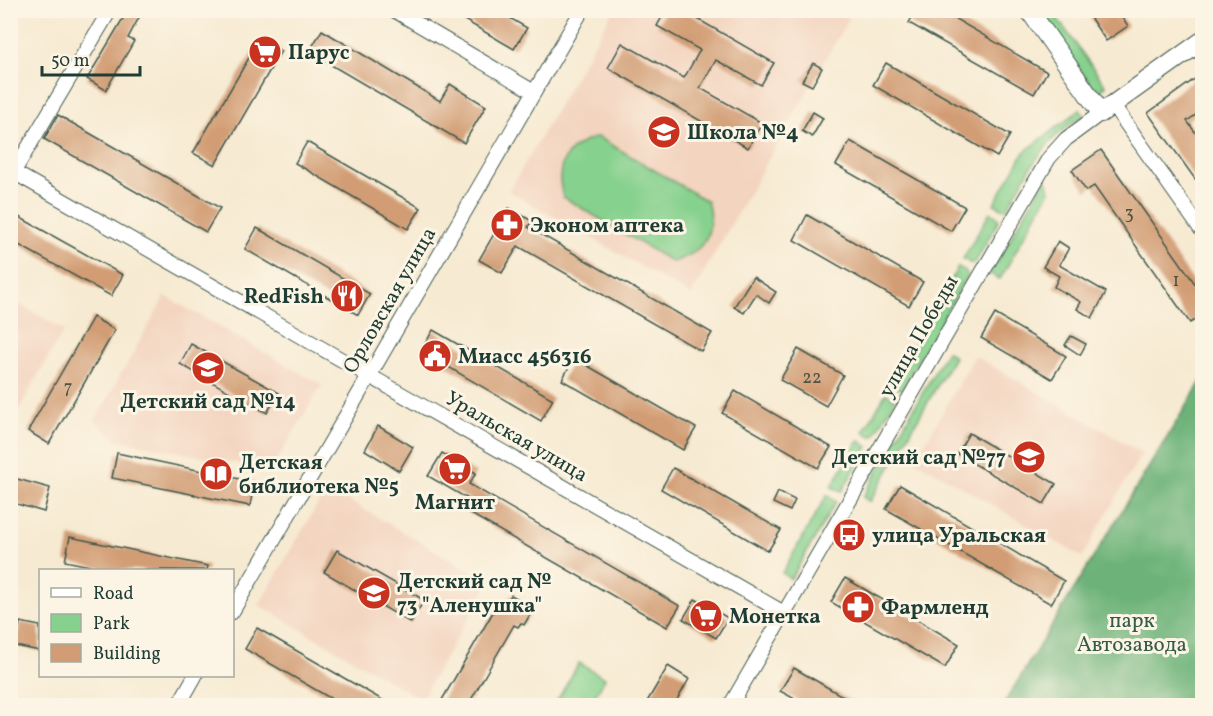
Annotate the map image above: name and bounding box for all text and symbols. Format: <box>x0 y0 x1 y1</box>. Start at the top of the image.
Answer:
supermarket icon: Парус <box>247 34 283 70</box>
scale bar <box>42 39 140 77</box>
place label: Парус <box>288 39 350 68</box>
text: 50 m <box>51 49 90 74</box>
school or university icon: Школа №4 <box>646 114 682 150</box>
place label: Школа №4 <box>687 119 799 148</box>
house number: 3 <box>1124 202 1134 227</box>
pharmacy icon: Эконом аптека <box>489 207 525 243</box>
place label: Эконом аптека <box>530 212 684 241</box>
street label: Орловская улица <box>337 222 444 379</box>
house number: 1 <box>1173 269 1179 294</box>
street label: улица Победы <box>872 270 966 403</box>
restaurant icon: RedFish <box>329 278 365 314</box>
place label: RedFish <box>244 283 324 312</box>
public building icon: Миасс 456316 <box>417 338 453 374</box>
place label: Миасс 456316 <box>458 343 592 372</box>
school or university icon: Детский сад №14 <box>190 350 226 386</box>
house number: 22 <box>802 366 822 391</box>
house number: 7 <box>64 376 72 401</box>
street label: Уральская улица <box>440 385 593 490</box>
place label: Детский сад №14 <box>120 388 296 417</box>
school or university icon: Детский сад №77 <box>1011 439 1047 475</box>
place label: Детский сад №77 <box>831 444 1006 473</box>
place label: Детская библиотека №5 <box>239 449 399 502</box>
supermarket icon: Магнит <box>437 451 473 487</box>
library icon: Детская библиотека №5 <box>198 456 234 492</box>
place label: Магнит <box>415 489 496 518</box>
bus stop icon: улица Уральская <box>831 517 867 553</box>
place label: улица Уральская <box>872 522 1046 551</box>
place label: Детский сад № 73 "Аленушка" <box>397 568 552 621</box>
legend <box>39 569 234 677</box>
school or university icon: Детский сад № 73 "Аленушка" <box>356 575 392 611</box>
text: Road <box>93 582 134 607</box>
pharmacy icon: Фармленд <box>840 589 876 625</box>
place label: Фармленд <box>881 594 989 623</box>
supermarket icon: Монетка <box>688 598 724 634</box>
place label: Монетка <box>729 603 821 632</box>
park label: парк Автозавода <box>1077 607 1187 660</box>
text: Park <box>93 612 130 637</box>
text: Building <box>93 642 161 667</box>

